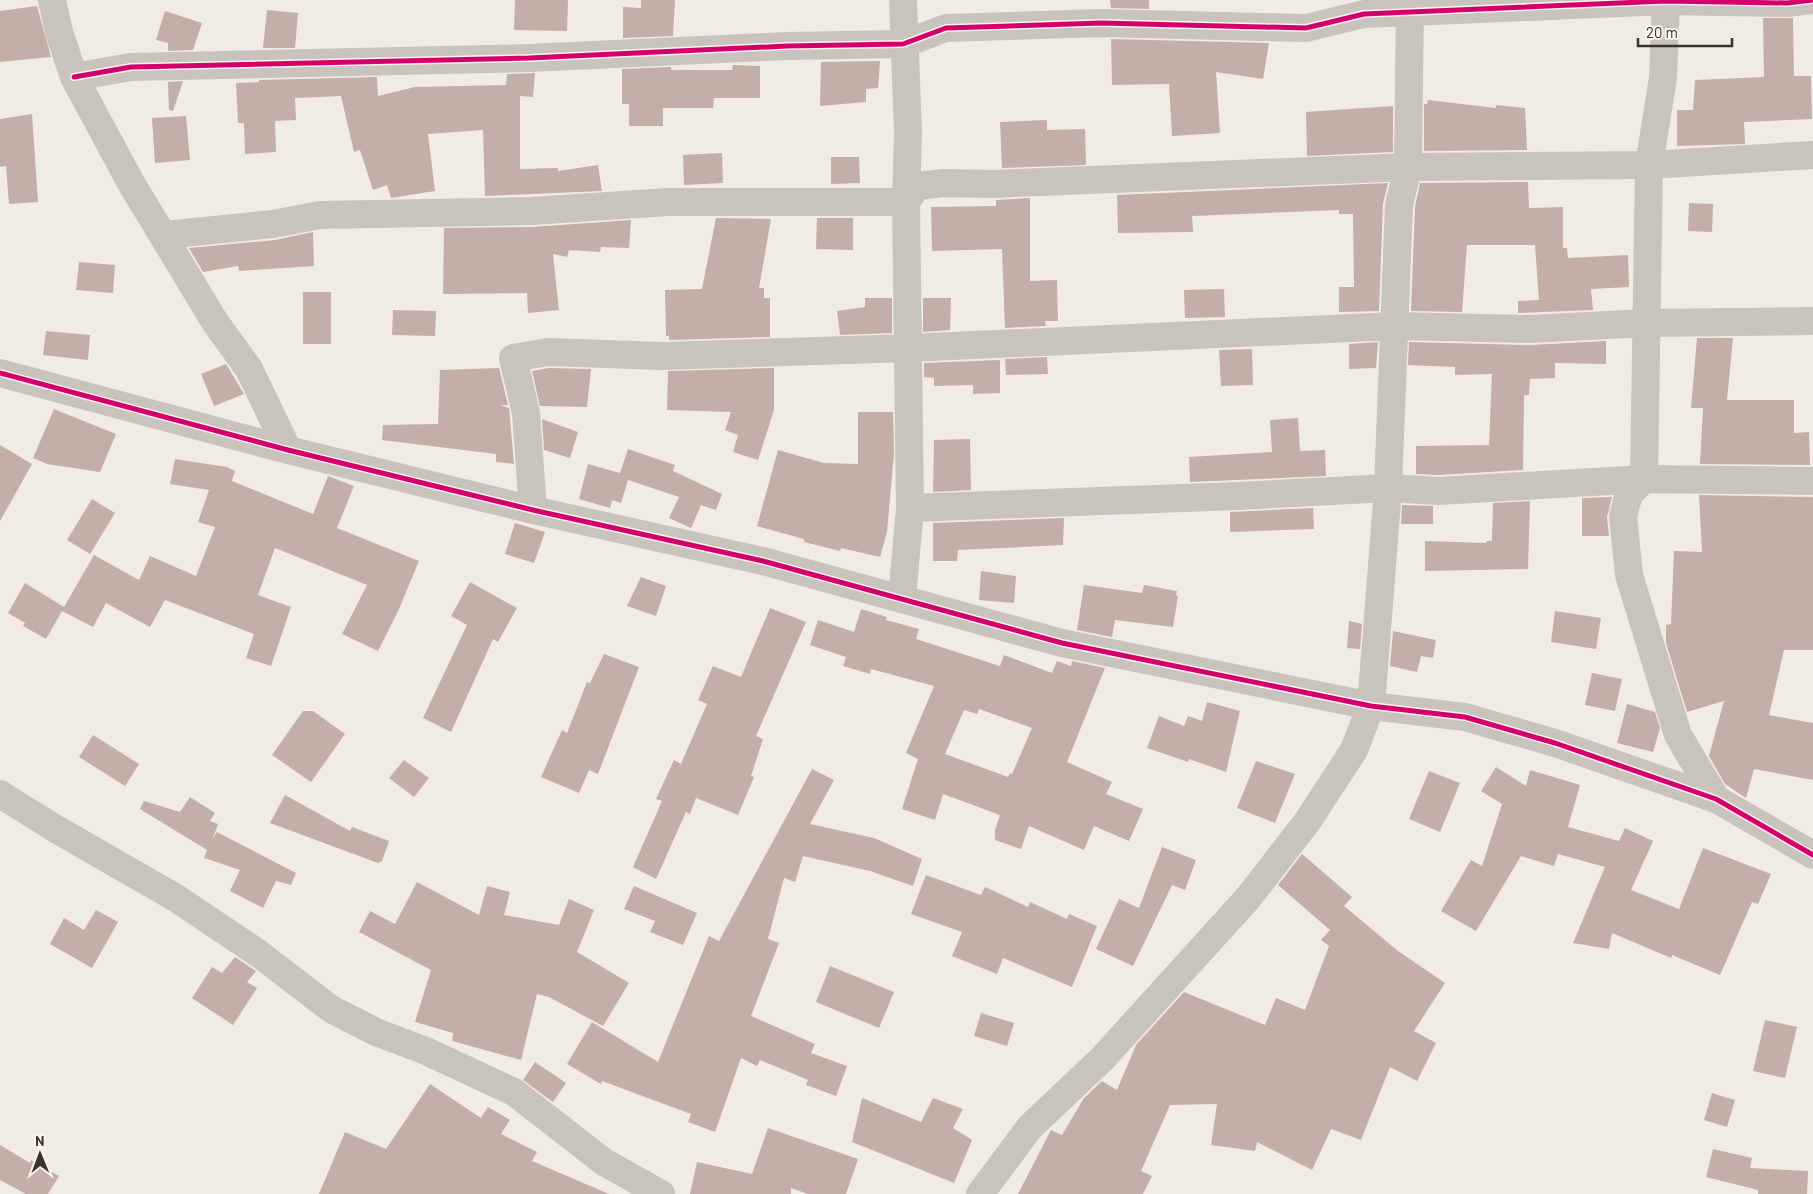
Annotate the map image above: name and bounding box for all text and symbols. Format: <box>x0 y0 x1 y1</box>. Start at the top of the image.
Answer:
scale bar <box>1638 15 1732 47</box>
text: 20 m <box>1646 23 1678 41</box>
north arrow <box>15 1129 65 1179</box>
text: N <box>35 1132 45 1149</box>

